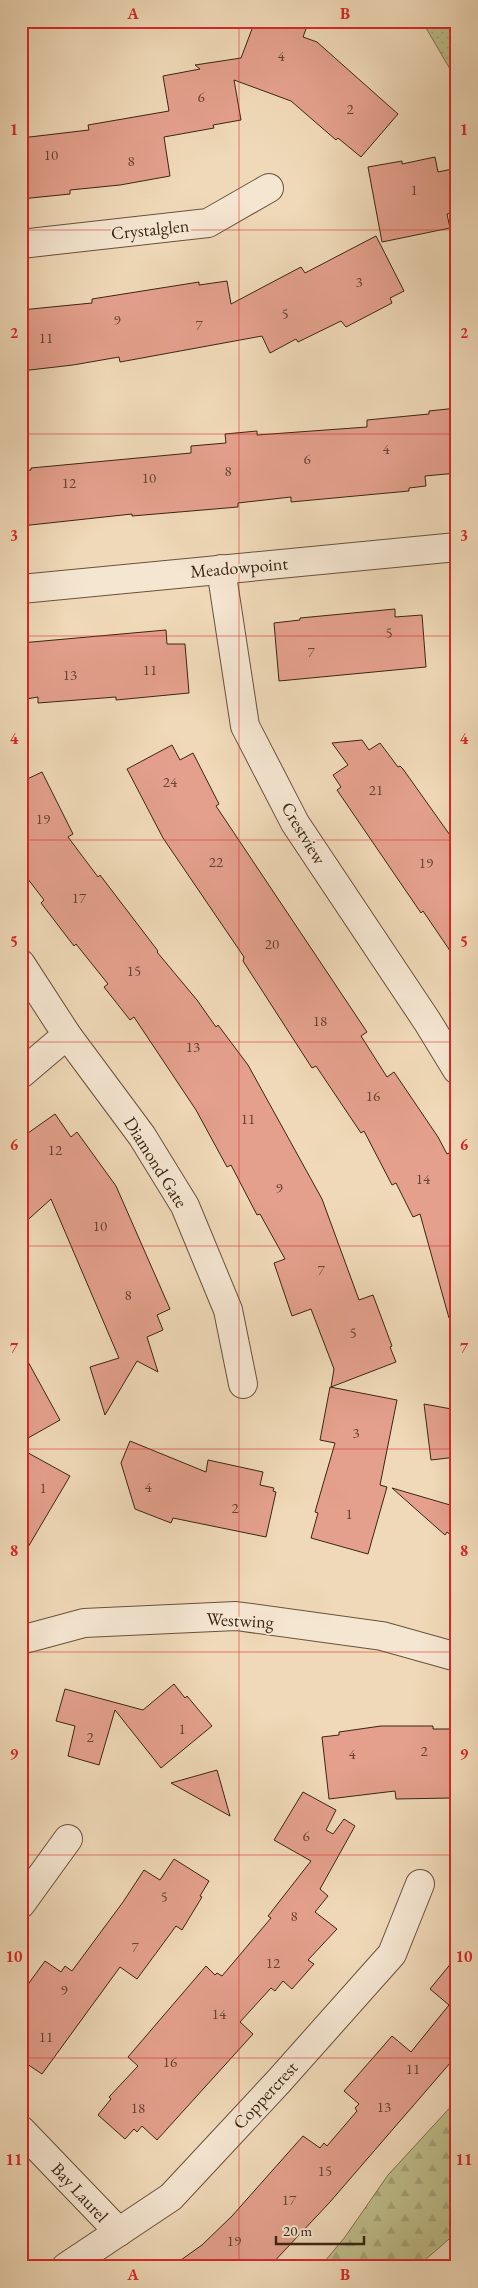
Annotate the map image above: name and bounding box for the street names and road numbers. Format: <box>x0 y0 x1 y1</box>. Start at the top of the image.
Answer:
street label: Crystalglen <box>110 213 191 245</box>
street label: Meadowpoint <box>189 551 289 583</box>
street label: Crestview <box>276 798 332 869</box>
street label: Diamond Gate <box>119 1112 193 1212</box>
street label: Westwing <box>206 1607 274 1633</box>
street label: Coppercrest <box>228 2056 303 2134</box>
street label: Bay Laurel <box>46 2157 114 2227</box>

